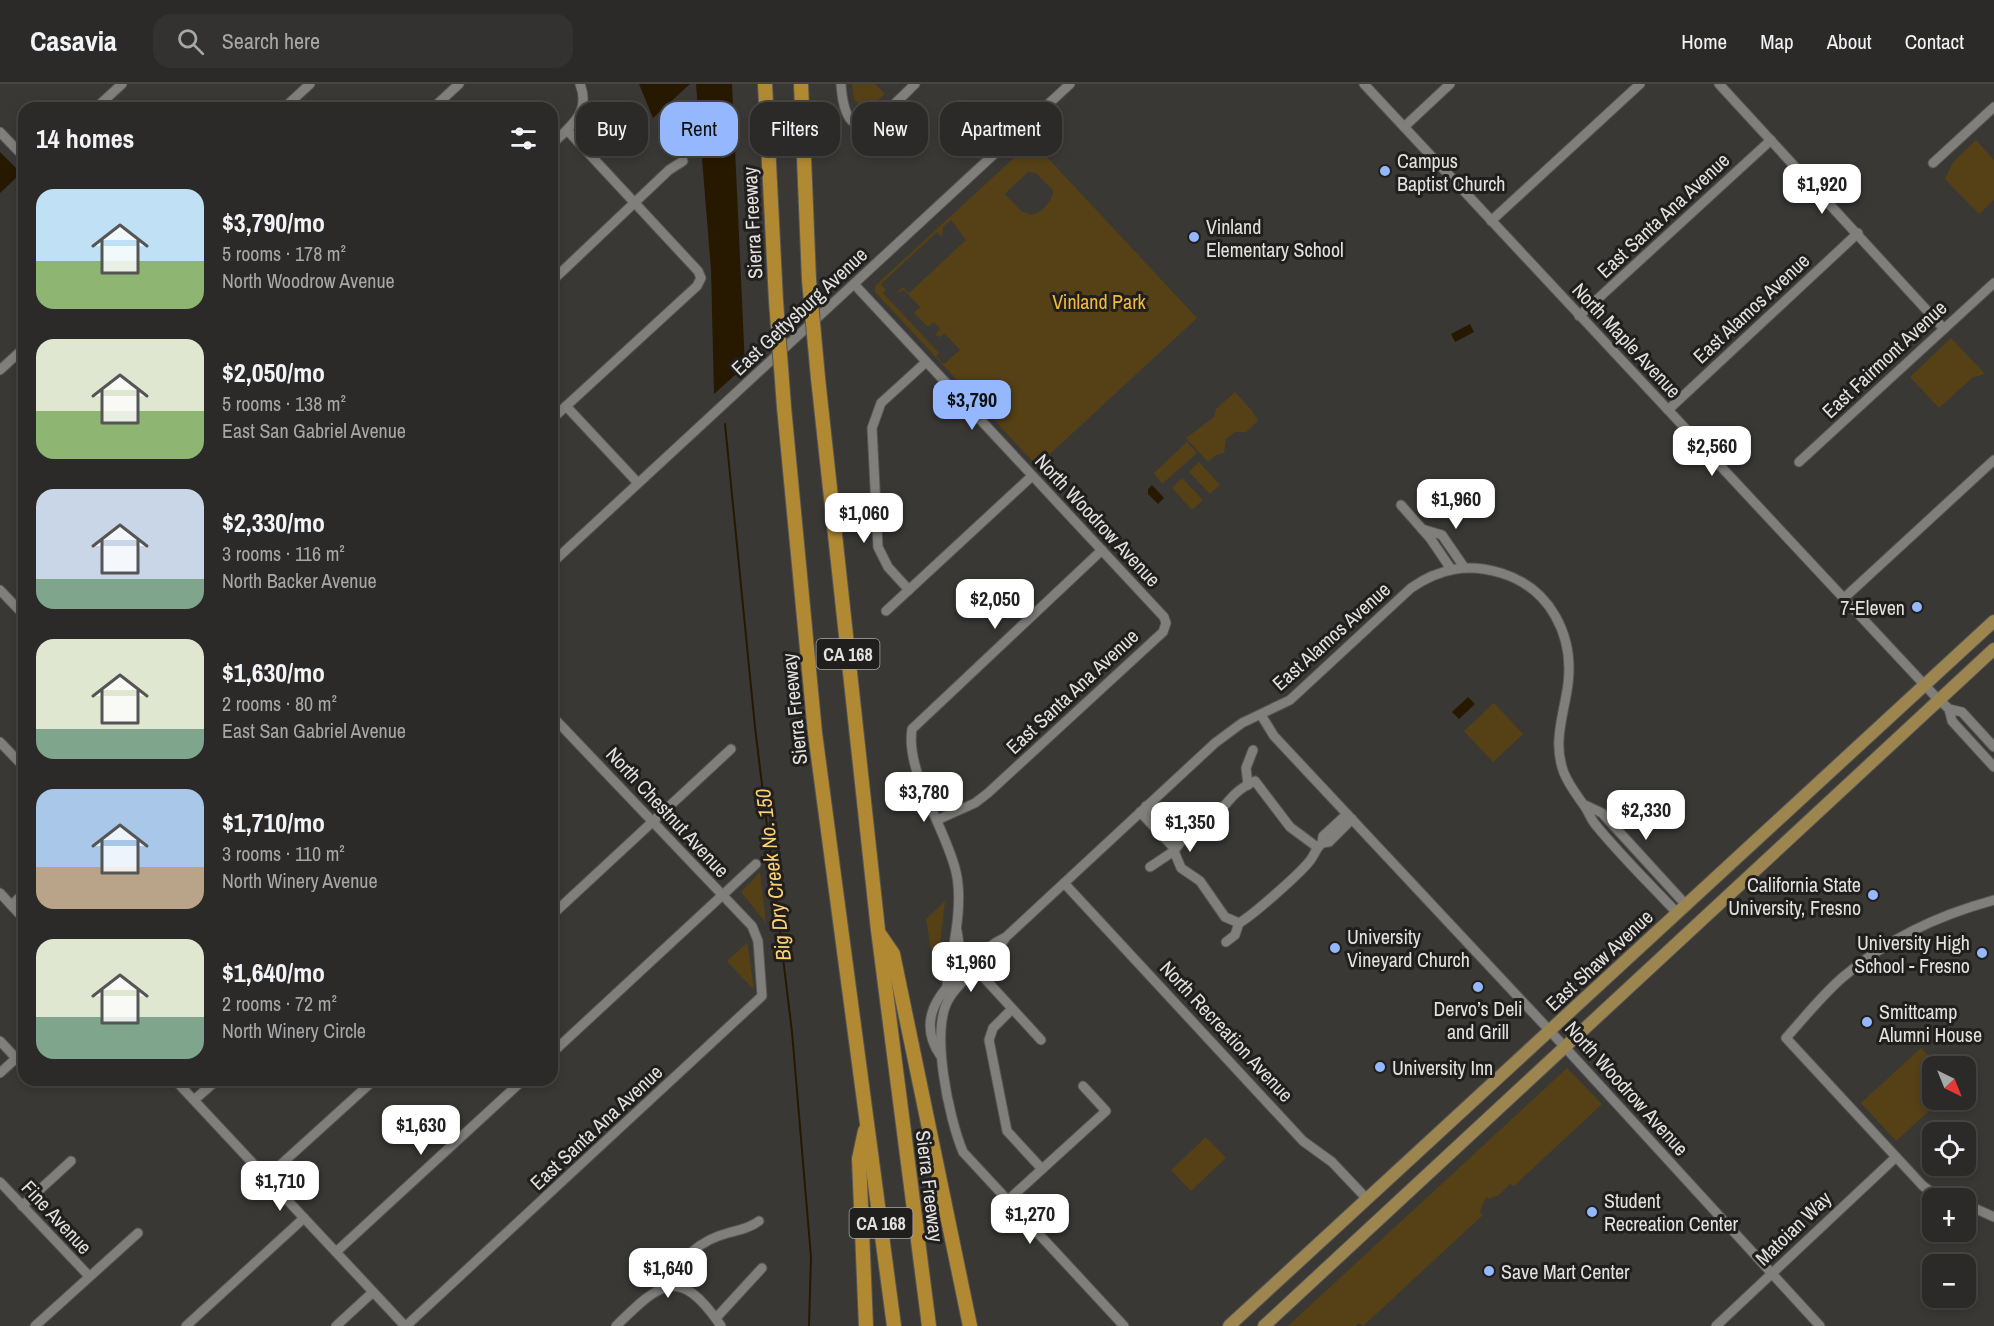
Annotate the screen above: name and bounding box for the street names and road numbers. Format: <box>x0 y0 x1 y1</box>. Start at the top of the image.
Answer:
street label: East Santa Ana Avenue <box>1591 146 1735 284</box>
street label: Sierra Freeway <box>736 166 768 280</box>
street label: East Gettysburg Avenue <box>725 241 873 381</box>
street label: East Alamos Avenue <box>1687 247 1815 369</box>
street label: North Maple Avenue <box>1567 277 1687 403</box>
street label: East Fairmont Avenue <box>1816 294 1952 424</box>
street label: North Woodrow Avenue <box>1029 448 1167 592</box>
street label: East Alamos Avenue <box>1266 576 1396 696</box>
street label: East Santa Ana Avenue <box>1000 622 1144 760</box>
road number: CA 168 <box>816 639 880 669</box>
street label: Sierra Freeway <box>775 651 813 766</box>
street label: North Chestnut Avenue <box>600 741 736 883</box>
street label: East Shaw Avenue <box>1540 903 1658 1017</box>
street label: North Recreation Avenue <box>1154 955 1300 1107</box>
street label: North Woodrow Avenue <box>1559 1015 1695 1161</box>
street label: East Santa Ana Avenue <box>524 1058 668 1196</box>
street label: Sierra Freeway <box>910 1129 950 1244</box>
street label: Fine Avenue <box>16 1174 98 1260</box>
street label: Matoian Way <box>1749 1184 1837 1271</box>
road number: CA 168 <box>850 1208 912 1238</box>

